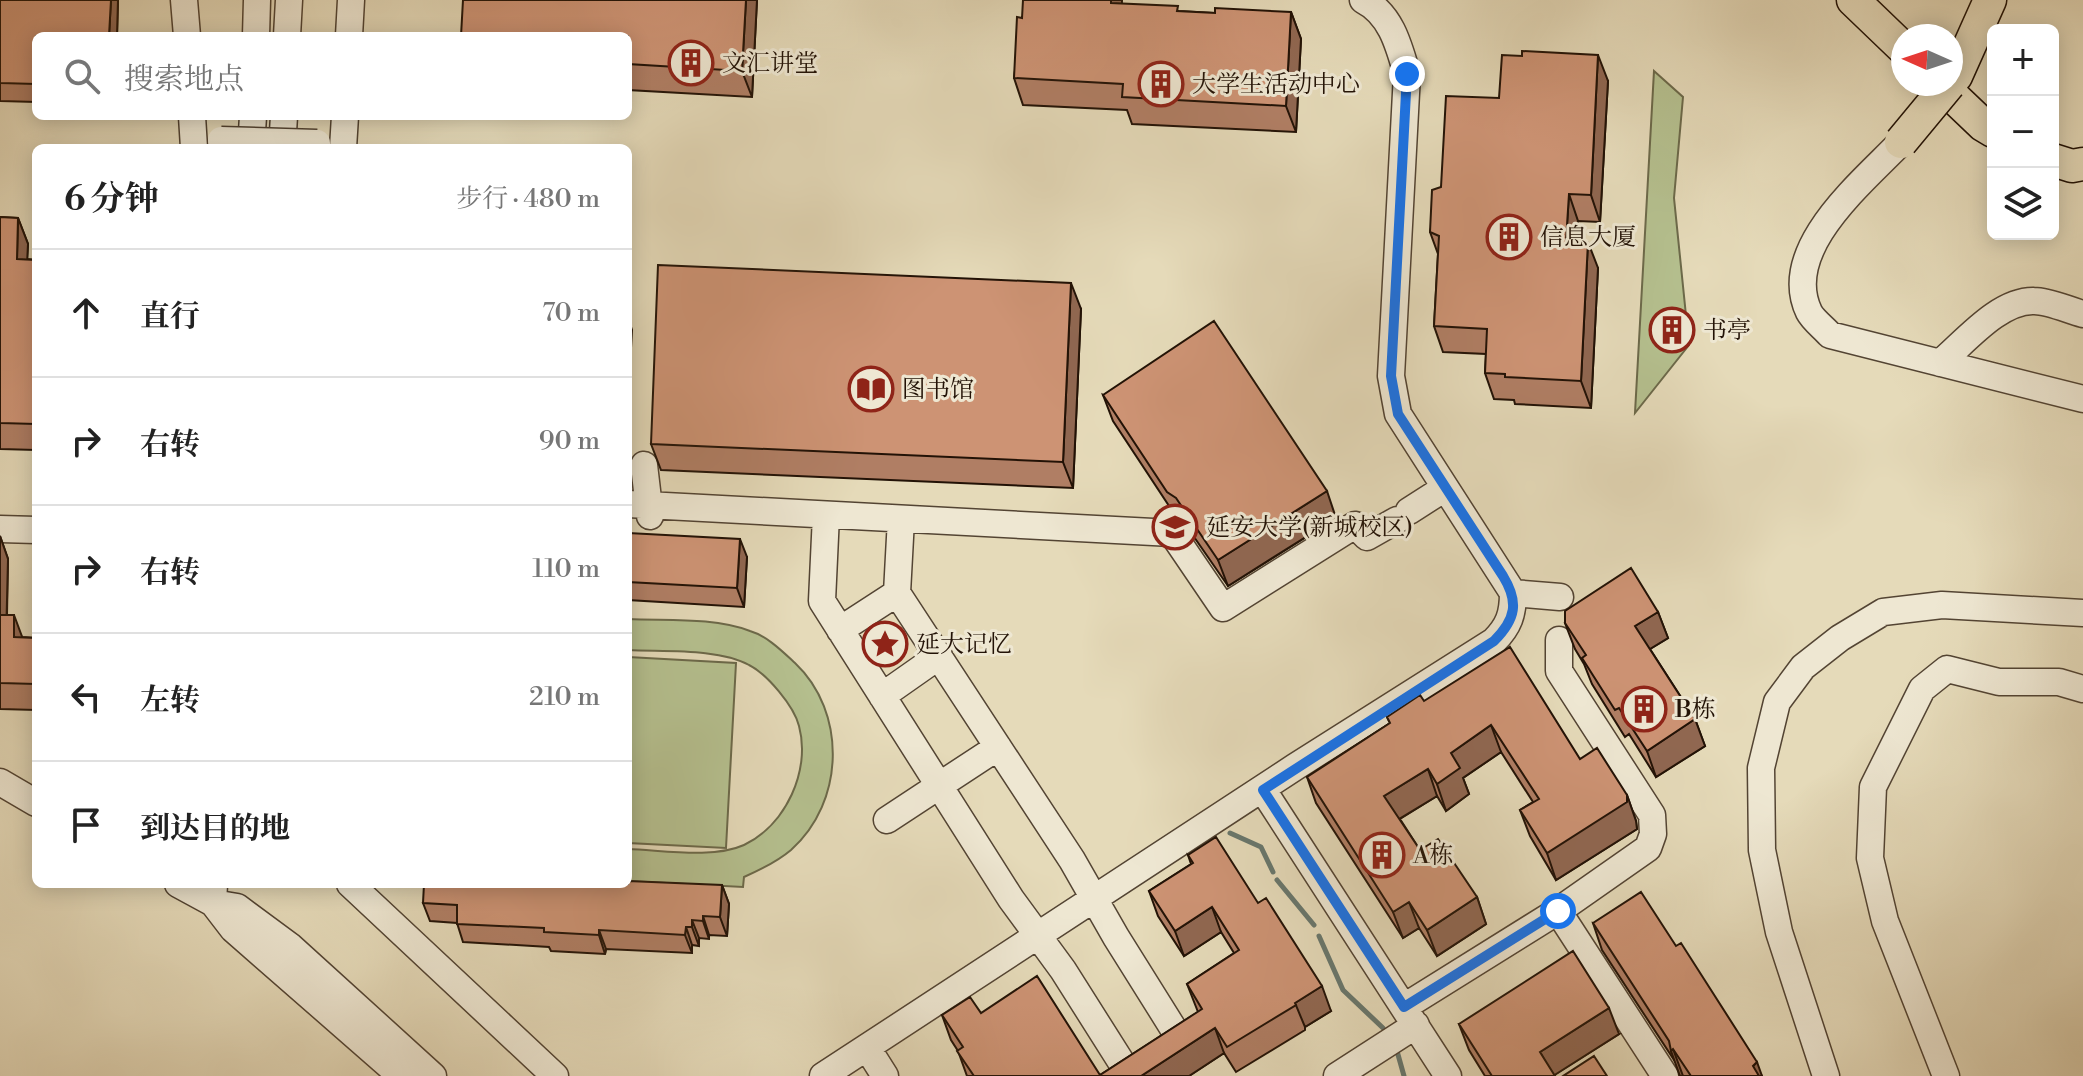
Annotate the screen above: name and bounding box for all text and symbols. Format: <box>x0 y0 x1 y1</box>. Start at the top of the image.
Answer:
north arrow <box>1891 24 1963 96</box>
map controls <box>1987 24 2059 240</box>
button: + <box>1987 24 2059 96</box>
search box <box>32 32 632 120</box>
building icon: 文汇讲堂 <box>667 39 715 87</box>
place label: 文汇讲堂 <box>722 49 818 79</box>
icon: search <box>60 54 104 98</box>
route end <box>1389 56 1425 92</box>
building icon: 大学生活动中心 <box>1137 60 1185 108</box>
text: 搜索地点 <box>124 61 244 99</box>
place label: 大学生活动中心 <box>1192 70 1360 100</box>
button: − <box>1987 96 2059 168</box>
button: layers <box>1987 168 2059 240</box>
text: 6 分钟 <box>64 179 159 221</box>
text: 步行 · 480 m <box>456 183 600 215</box>
building icon: 信息大厦 <box>1485 213 1533 261</box>
place label: 信息大厦 <box>1540 223 1636 253</box>
icon: ahead <box>64 291 108 335</box>
text: 70 m <box>542 297 600 329</box>
text: 直行 <box>140 298 200 336</box>
building icon: 书亭 <box>1648 306 1696 354</box>
place label: 书亭 <box>1703 316 1751 346</box>
library icon: 图书馆 <box>847 365 895 413</box>
place label: 图书馆 <box>902 375 974 405</box>
icon: right <box>64 419 108 463</box>
text: 90 m <box>539 425 600 457</box>
text: 右转 <box>140 426 200 464</box>
school or university icon: 延安大学(新城校区) <box>1151 503 1199 551</box>
place label: 延安大学(新城校区) <box>1206 513 1413 543</box>
icon: right <box>64 547 108 591</box>
text: 110 m <box>532 553 600 585</box>
text: 右转 <box>140 554 200 592</box>
place icon: 延大记忆 <box>861 620 909 668</box>
place label: 延大记忆 <box>916 630 1012 660</box>
icon: left <box>64 675 108 719</box>
text: 210 m <box>529 681 600 713</box>
text: 左转 <box>140 682 200 720</box>
building icon: B栋 <box>1620 685 1668 733</box>
place label: B栋 <box>1674 695 1716 725</box>
icon: arrive <box>64 803 108 847</box>
text: 到达目的地 <box>140 810 290 848</box>
building icon: A栋 <box>1358 831 1406 879</box>
place label: A栋 <box>1412 841 1453 871</box>
route start <box>1540 893 1576 929</box>

